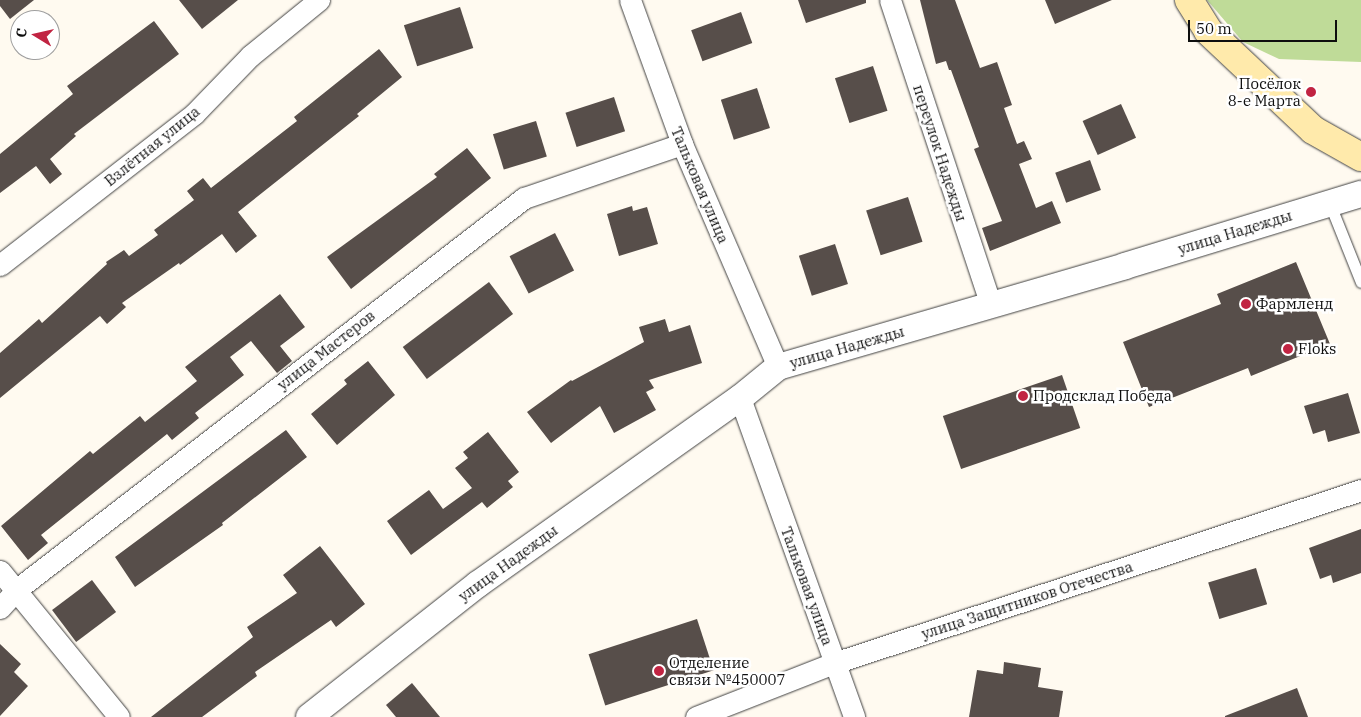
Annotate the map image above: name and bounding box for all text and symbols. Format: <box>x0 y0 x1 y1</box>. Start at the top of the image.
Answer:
north arrow <box>10 10 60 60</box>
scale bar <box>1191 10 1340 42</box>
text: 50 m <box>1196 19 1232 38</box>
text: С <box>12 27 31 39</box>
place label: Посёлок 8-е Марта <box>1228 74 1301 109</box>
street label: переулок Надежды <box>909 82 971 224</box>
marker: Посёлок 8-е Марта <box>1305 86 1317 98</box>
street label: Взлётная улица <box>101 102 203 190</box>
street label: Тальковая улица <box>667 124 733 246</box>
street label: улица Надежды <box>1176 206 1294 258</box>
place label: Фармленд <box>1256 295 1333 313</box>
marker: Фармленд <box>1240 298 1252 310</box>
street label: улица Мастеров <box>274 306 378 394</box>
street label: улица Надежды <box>788 322 906 372</box>
place label: Floks <box>1298 340 1336 358</box>
marker: Floks <box>1282 343 1294 355</box>
place label: Продсклад Победа <box>1033 387 1172 405</box>
marker: Продсклад Победа <box>1017 390 1029 402</box>
street label: улица Надежды <box>455 521 561 605</box>
street label: Тальковая улица <box>777 524 837 648</box>
street label: улица Защитников Отечества <box>919 557 1135 643</box>
place label: Отделение связи №450007 <box>669 653 785 688</box>
marker: Отделение связи №450007 <box>653 665 665 677</box>

